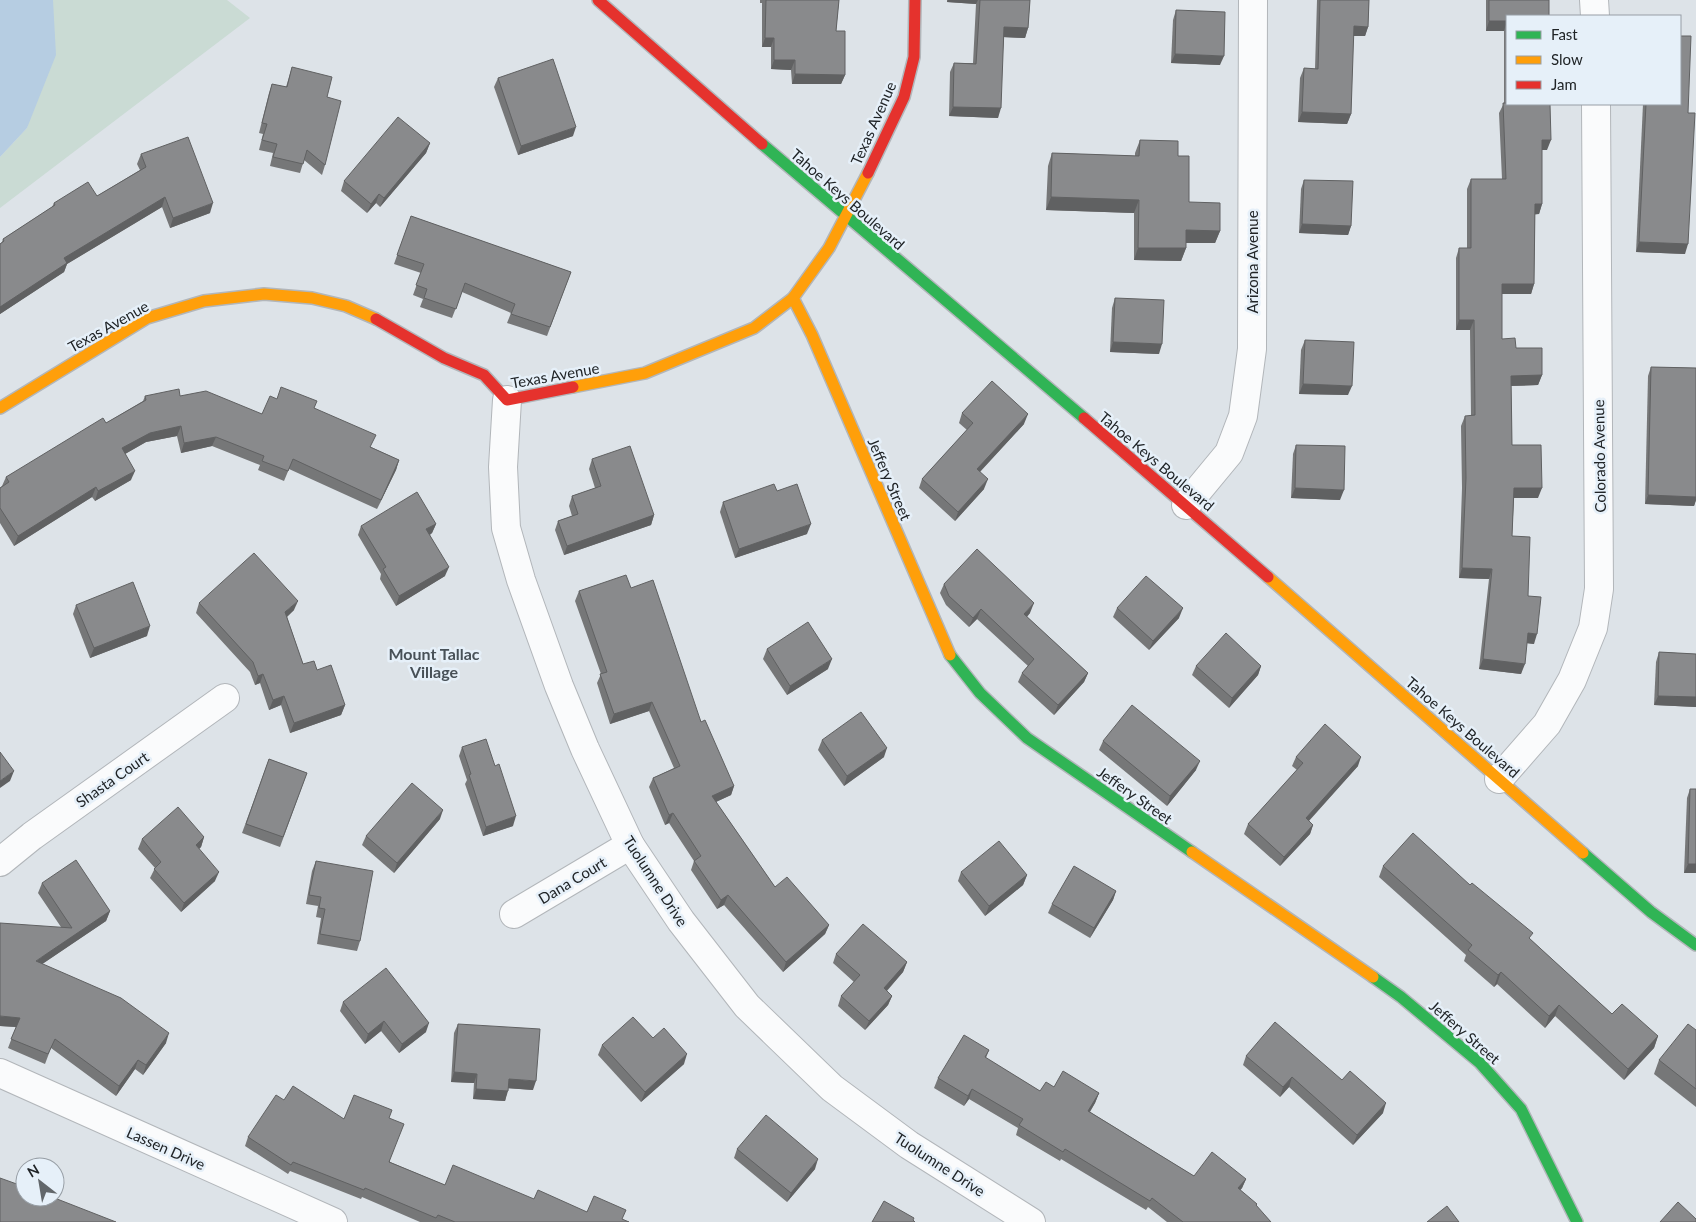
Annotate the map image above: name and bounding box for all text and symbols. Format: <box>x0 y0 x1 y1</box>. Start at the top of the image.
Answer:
legend <box>1506 15 1681 105</box>
text: Fast <box>1551 25 1578 43</box>
text: Slow <box>1551 50 1583 68</box>
text: Jam <box>1551 75 1577 93</box>
street label: Texas Avenue <box>847 78 899 167</box>
street label: Tahoe Keys Boulevard <box>788 145 908 253</box>
street label: Arizona Avenue <box>1243 210 1261 314</box>
street label: Texas Avenue <box>65 296 151 356</box>
street label: Texas Avenue <box>509 358 601 392</box>
street label: Colorado Avenue <box>1589 399 1609 513</box>
street label: Tahoe Keys Boulevard <box>1096 408 1218 514</box>
street label: Jeffery Street <box>865 435 916 523</box>
district label: Mount Tallac Village <box>388 644 480 681</box>
street label: Tahoe Keys Boulevard <box>1403 673 1523 781</box>
street label: Shasta Court <box>72 747 152 811</box>
street label: Jeffery Street <box>1094 762 1177 828</box>
street label: Tuolumne Drive <box>620 832 692 930</box>
street label: Dana Court <box>535 852 610 907</box>
street label: Jeffery Street <box>1426 996 1504 1068</box>
street label: Lassen Drive <box>124 1123 208 1173</box>
street label: Tuolumne Drive <box>891 1128 989 1200</box>
north arrow <box>15 1157 65 1207</box>
text: N <box>24 1160 42 1180</box>

